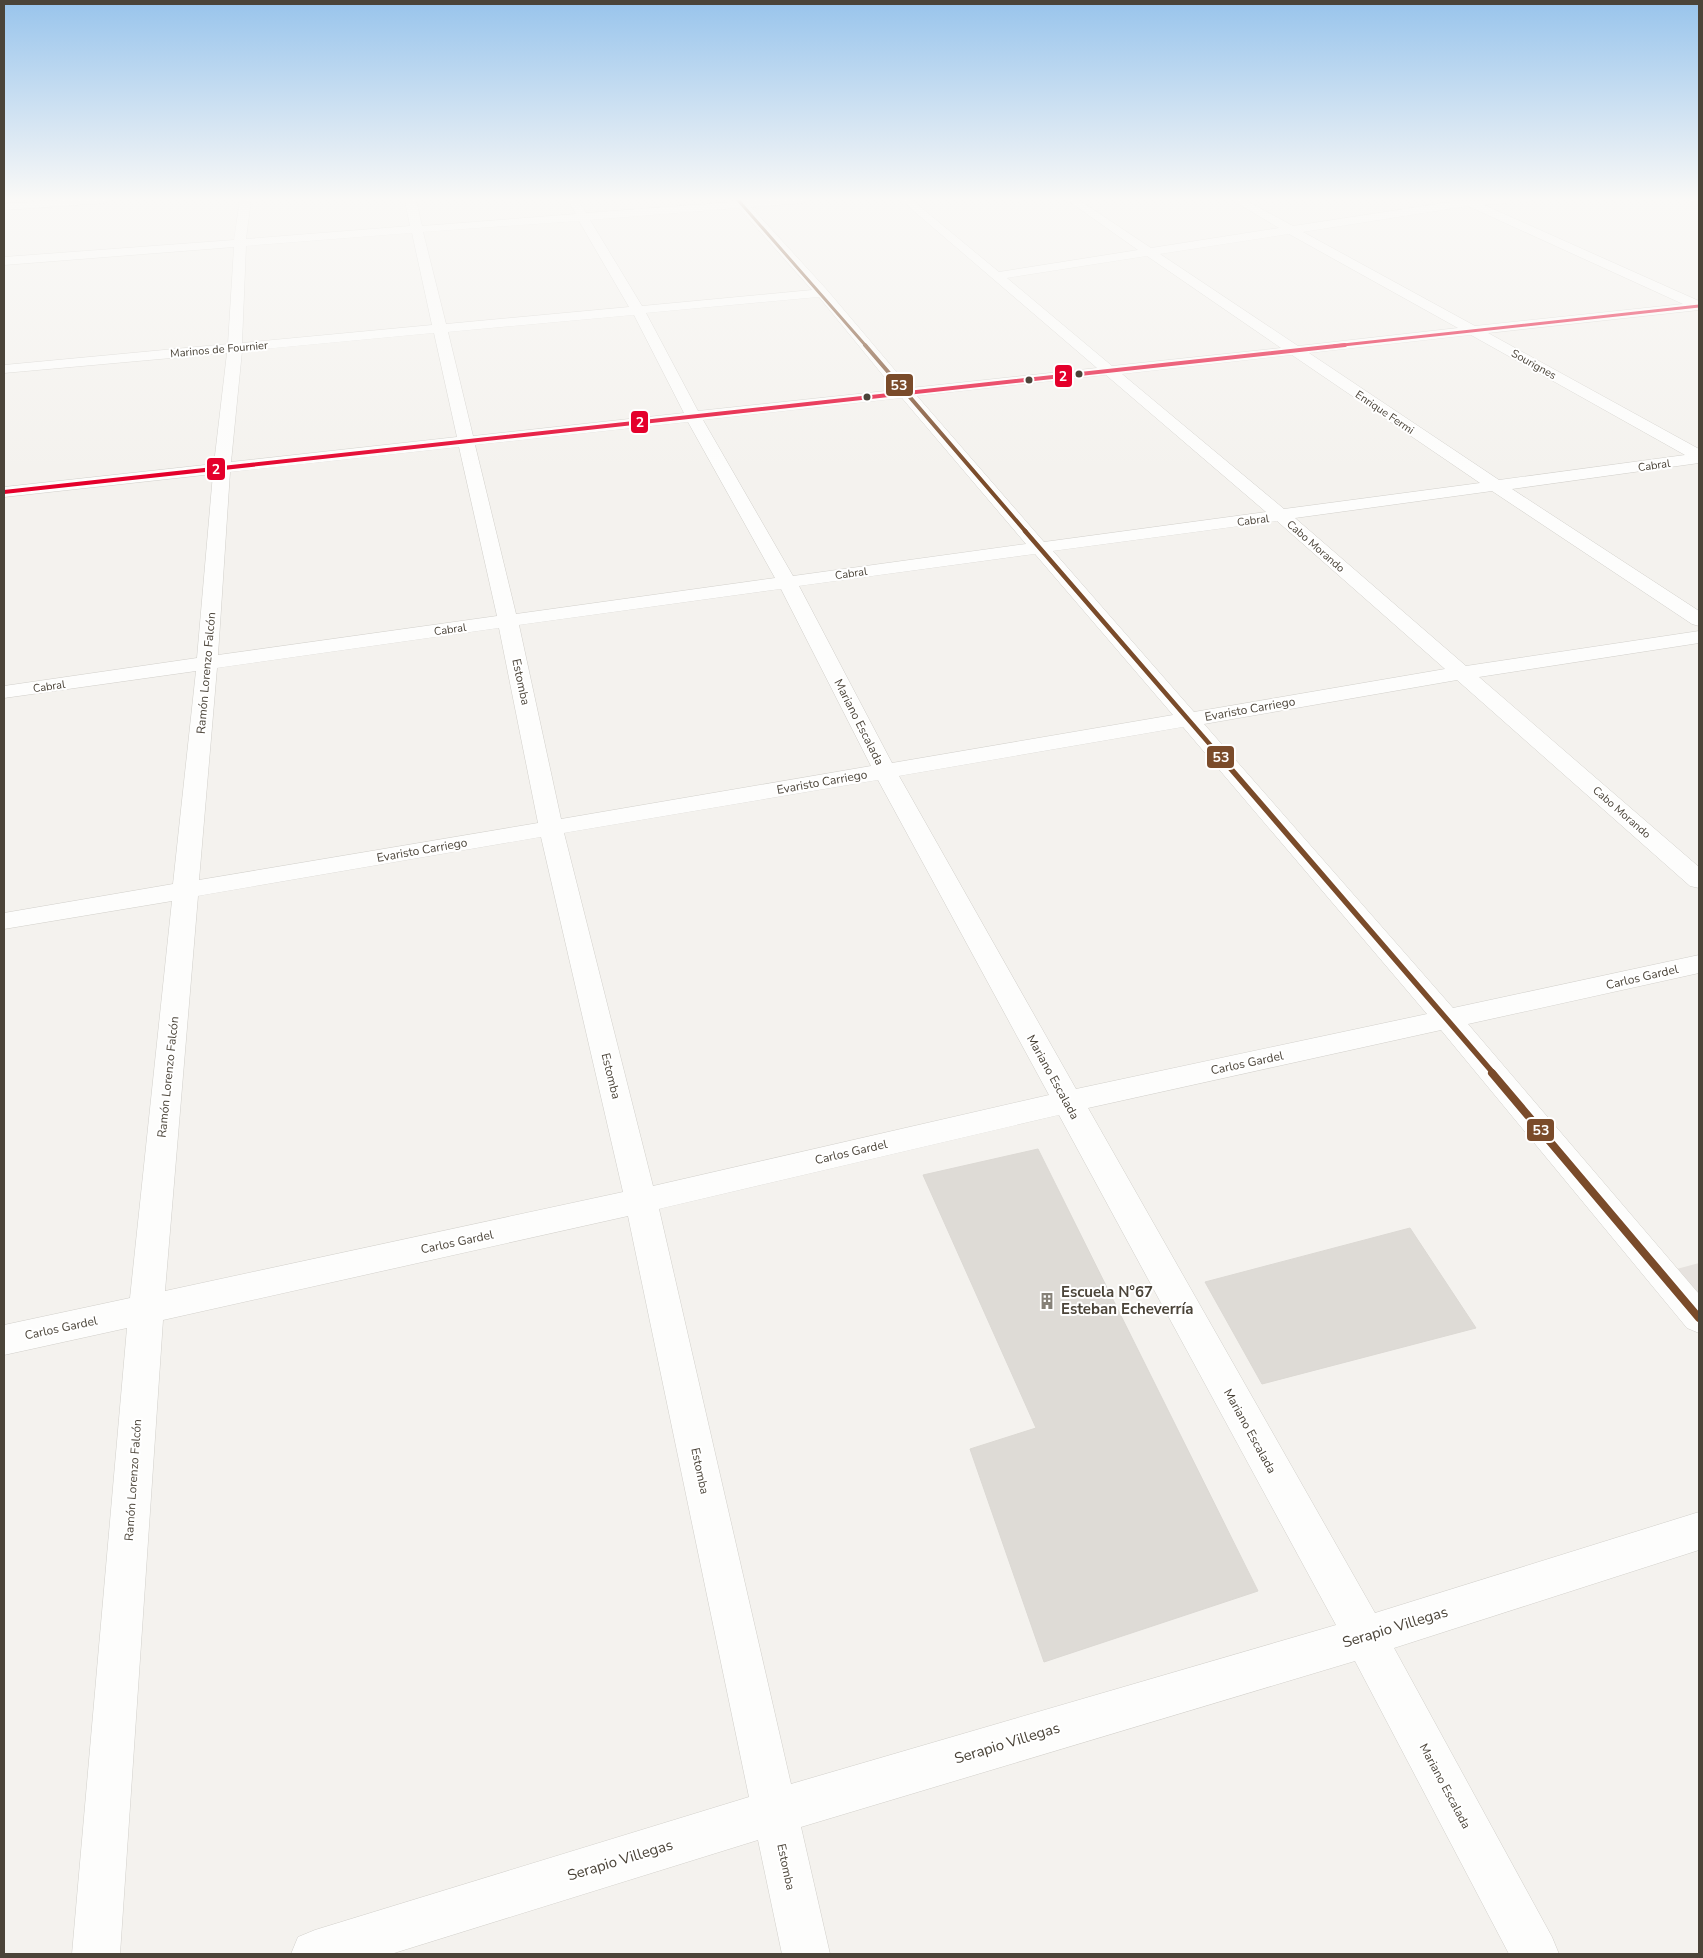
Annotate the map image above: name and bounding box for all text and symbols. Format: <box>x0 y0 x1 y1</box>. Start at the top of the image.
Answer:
street label: Marinos de Fournier <box>170 338 269 361</box>
street label: Sourignes <box>1509 346 1559 383</box>
line badge: 2 <box>1054 364 1073 388</box>
text: 2 <box>1059 367 1067 386</box>
unlabelled marker <box>1074 369 1084 379</box>
line badge: 53 <box>885 373 914 397</box>
unlabelled marker <box>1024 375 1034 385</box>
text: 53 <box>891 376 907 395</box>
street label: Enrique Fermi <box>1352 387 1417 438</box>
unlabelled marker <box>862 392 872 402</box>
line badge: 2 <box>630 410 649 434</box>
text: 2 <box>636 413 644 432</box>
street label: Cabral <box>1637 456 1672 475</box>
line badge: 2 <box>206 457 226 481</box>
text: 2 <box>212 460 220 479</box>
street label: Cabral <box>1236 511 1271 530</box>
street label: Cabo Morando <box>1283 517 1348 576</box>
street label: Cabral <box>834 564 869 583</box>
street label: Ramón Lorenzo Falcón <box>193 612 219 734</box>
street label: Cabral <box>433 620 468 639</box>
street label: Estomba <box>508 657 534 707</box>
street label: Mariano Escalada <box>830 676 888 768</box>
street label: Cabral <box>32 677 67 696</box>
street label: Evaristo Carriego <box>1203 693 1297 725</box>
line badge: 53 <box>1206 745 1235 769</box>
text: 53 <box>1213 748 1229 767</box>
street label: Evaristo Carriego <box>775 766 869 798</box>
street label: Cabo Morando <box>1589 783 1654 842</box>
street label: Evaristo Carriego <box>375 834 469 866</box>
street label: Carlos Gardel <box>1604 961 1680 993</box>
street label: Ramón Lorenzo Falcón <box>154 1015 182 1139</box>
street label: Mariano Escalada <box>1023 1032 1083 1122</box>
street label: Carlos Gardel <box>1209 1047 1285 1078</box>
street label: Estomba <box>598 1051 624 1101</box>
line badge: 53 <box>1526 1118 1555 1142</box>
text: 53 <box>1533 1121 1549 1140</box>
street label: Carlos Gardel <box>813 1136 889 1168</box>
street label: Carlos Gardel <box>419 1226 495 1257</box>
place label: Escuela N°67 Esteban Echeverría <box>1061 1282 1193 1319</box>
building icon: Escuela N°67 Esteban Echeverría <box>1037 1291 1057 1311</box>
street label: Carlos Gardel <box>23 1312 99 1343</box>
street label: Mariano Escalada <box>1220 1386 1280 1476</box>
street label: Ramón Lorenzo Falcón <box>121 1419 145 1541</box>
street label: Estomba <box>687 1446 713 1496</box>
street label: Serapio Villegas <box>1340 1601 1450 1653</box>
street label: Serapio Villegas <box>952 1717 1062 1769</box>
street label: Mariano Escalada <box>1416 1741 1474 1831</box>
street label: Serapio Villegas <box>565 1834 675 1886</box>
street label: Estomba <box>773 1842 799 1892</box>

